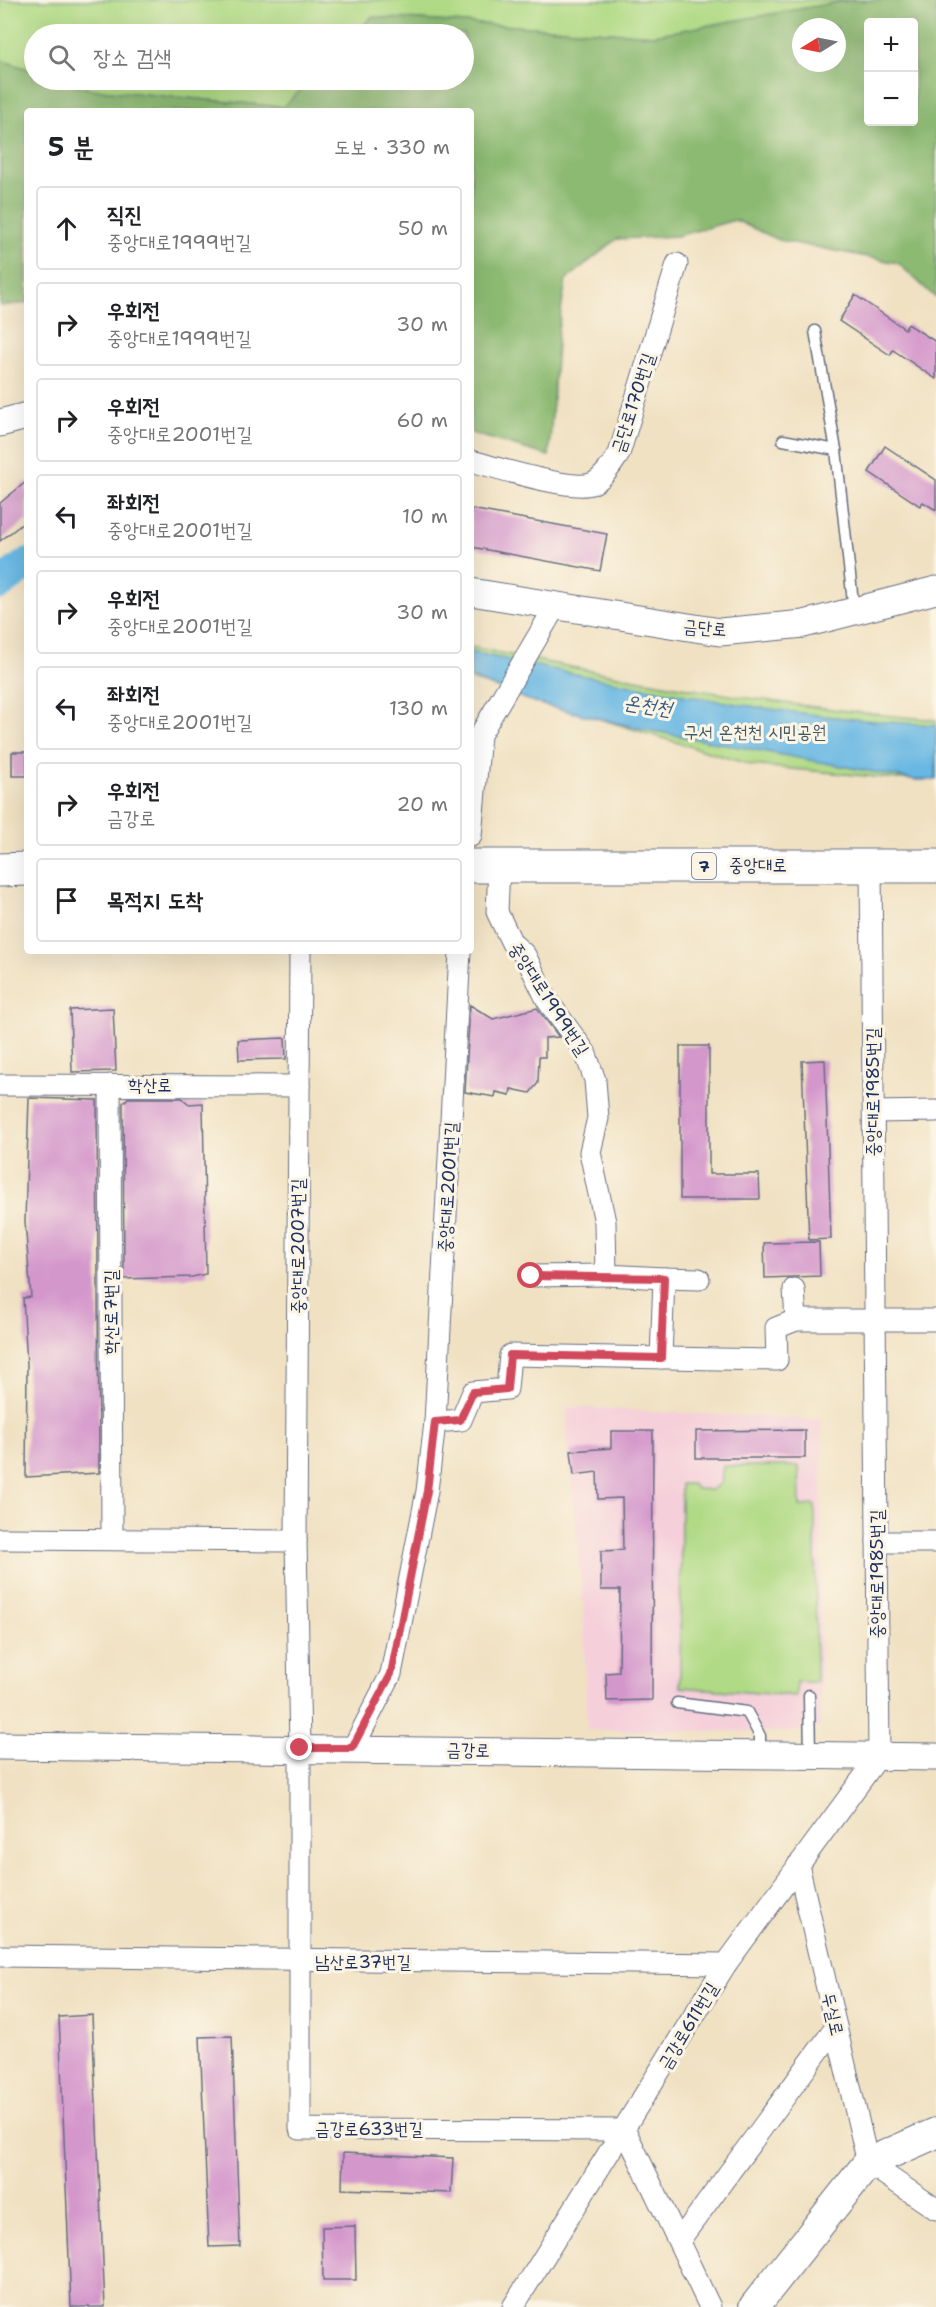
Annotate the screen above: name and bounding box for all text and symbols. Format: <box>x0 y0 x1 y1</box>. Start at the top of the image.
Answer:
north arrow <box>792 18 846 72</box>
map controls <box>864 18 918 126</box>
button: + <box>864 18 918 72</box>
search box <box>24 24 474 90</box>
icon: search <box>45 41 78 74</box>
text: 장소 검색 <box>93 43 171 72</box>
button: − <box>864 72 918 126</box>
text: 5 분 <box>48 129 94 164</box>
text: 도보 · 330 m <box>334 134 450 160</box>
text: 직진 <box>107 200 142 229</box>
icon: ahead <box>50 212 83 245</box>
text: 50 m <box>398 215 448 241</box>
text: 중앙대로1999번길 <box>107 229 252 255</box>
text: 우회전 <box>107 296 160 325</box>
icon: right <box>50 308 83 341</box>
text: 30 m <box>396 311 448 337</box>
text: 중앙대로1999번길 <box>107 325 252 351</box>
street label: 금단로170번길 <box>606 349 661 456</box>
text: 우회전 <box>107 392 160 421</box>
icon: right <box>50 404 83 437</box>
text: 60 m <box>396 407 448 433</box>
text: 중앙대로2001번길 <box>107 421 253 447</box>
text: 좌회전 <box>107 488 160 517</box>
icon: left <box>50 500 83 533</box>
text: 10 m <box>402 503 448 529</box>
text: 중앙대로2001번길 <box>107 517 253 543</box>
text: 우회전 <box>107 584 160 613</box>
icon: right <box>50 596 83 629</box>
text: 30 m <box>396 599 448 625</box>
text: 중앙대로2001번길 <box>107 613 253 639</box>
street label: 금단로 <box>682 614 728 642</box>
text: 좌회전 <box>107 680 160 709</box>
water label: 온천천 <box>622 688 676 722</box>
icon: left <box>50 692 83 725</box>
text: 130 m <box>389 695 448 721</box>
text: 중앙대로2001번길 <box>107 709 253 735</box>
park label: 구서 온천천 시민공원 <box>684 720 826 744</box>
text: 우회전 <box>107 776 160 805</box>
icon: right <box>50 788 83 821</box>
text: 20 m <box>397 791 448 817</box>
text: 금강로 <box>107 805 155 831</box>
road number: 7 <box>692 853 716 879</box>
street label: 중앙대로 <box>729 853 787 877</box>
icon: arrive <box>50 884 83 917</box>
text: 목적지 도착 <box>107 886 203 915</box>
street label: 중앙대로1999번길 <box>504 938 595 1061</box>
street label: 중앙대로1985번길 <box>861 1027 885 1157</box>
street label: 학산로 <box>128 1073 172 1097</box>
street label: 중앙대로2001번길 <box>433 1120 463 1253</box>
street label: 중앙대로2007번길 <box>286 1178 310 1314</box>
route start <box>517 1262 543 1288</box>
street label: 학산로7번길 <box>99 1269 123 1355</box>
street label: 중앙대로1985번길 <box>865 1509 889 1639</box>
route end <box>286 1734 312 1760</box>
street label: 금강로 <box>446 1738 490 1762</box>
street label: 남산로37번길 <box>315 1950 412 1974</box>
street label: 금강로611번길 <box>652 1977 724 2074</box>
street label: 두실로 <box>816 1990 850 2038</box>
street label: 금강로633번길 <box>315 2117 424 2141</box>

